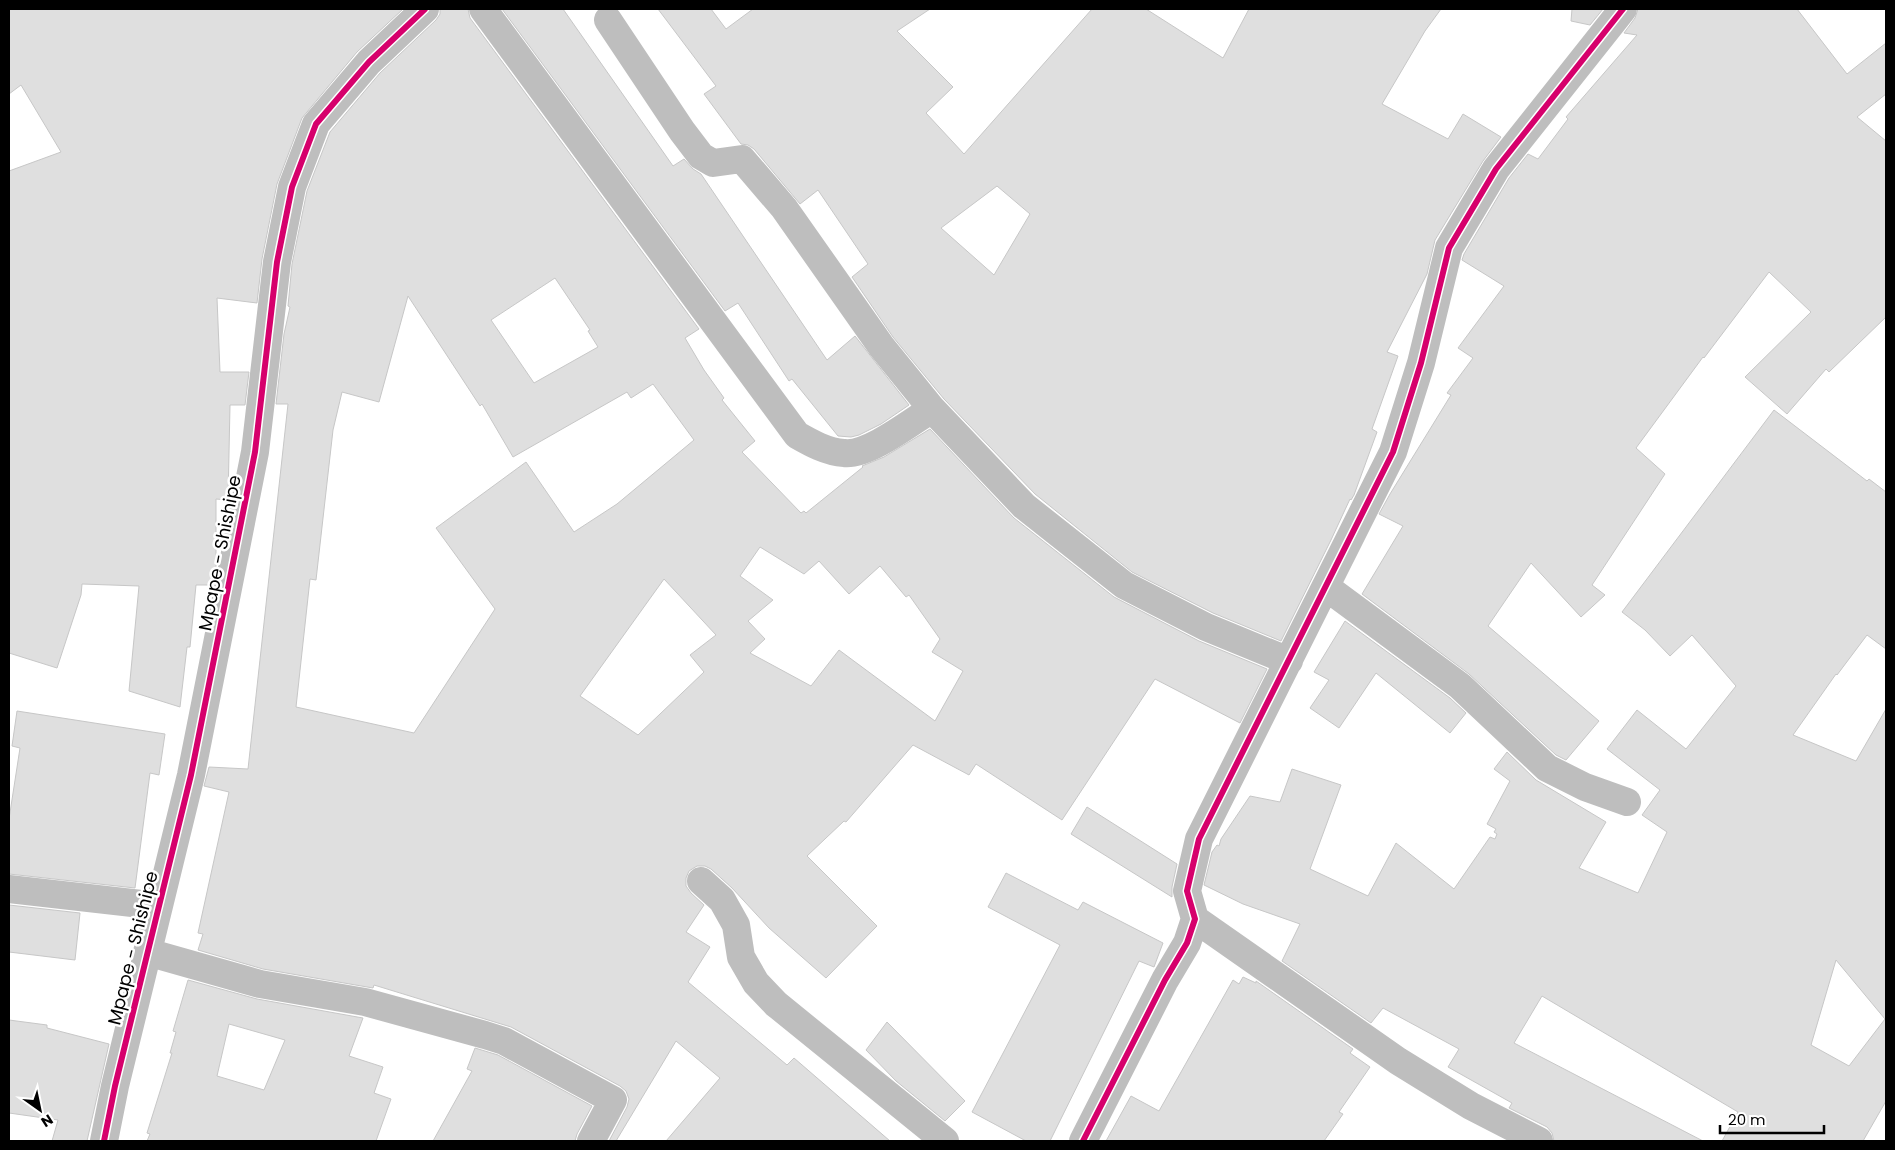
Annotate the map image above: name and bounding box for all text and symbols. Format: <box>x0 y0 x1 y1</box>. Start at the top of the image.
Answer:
street label: Mpape - Shishipe <box>192 473 247 633</box>
street label: Mpape - Shishipe <box>101 868 164 1028</box>
north arrow <box>15 1085 65 1135</box>
scale bar <box>1720 1102 1824 1134</box>
text: 20 m <box>1728 1109 1766 1130</box>
text: N <box>37 1110 57 1132</box>

